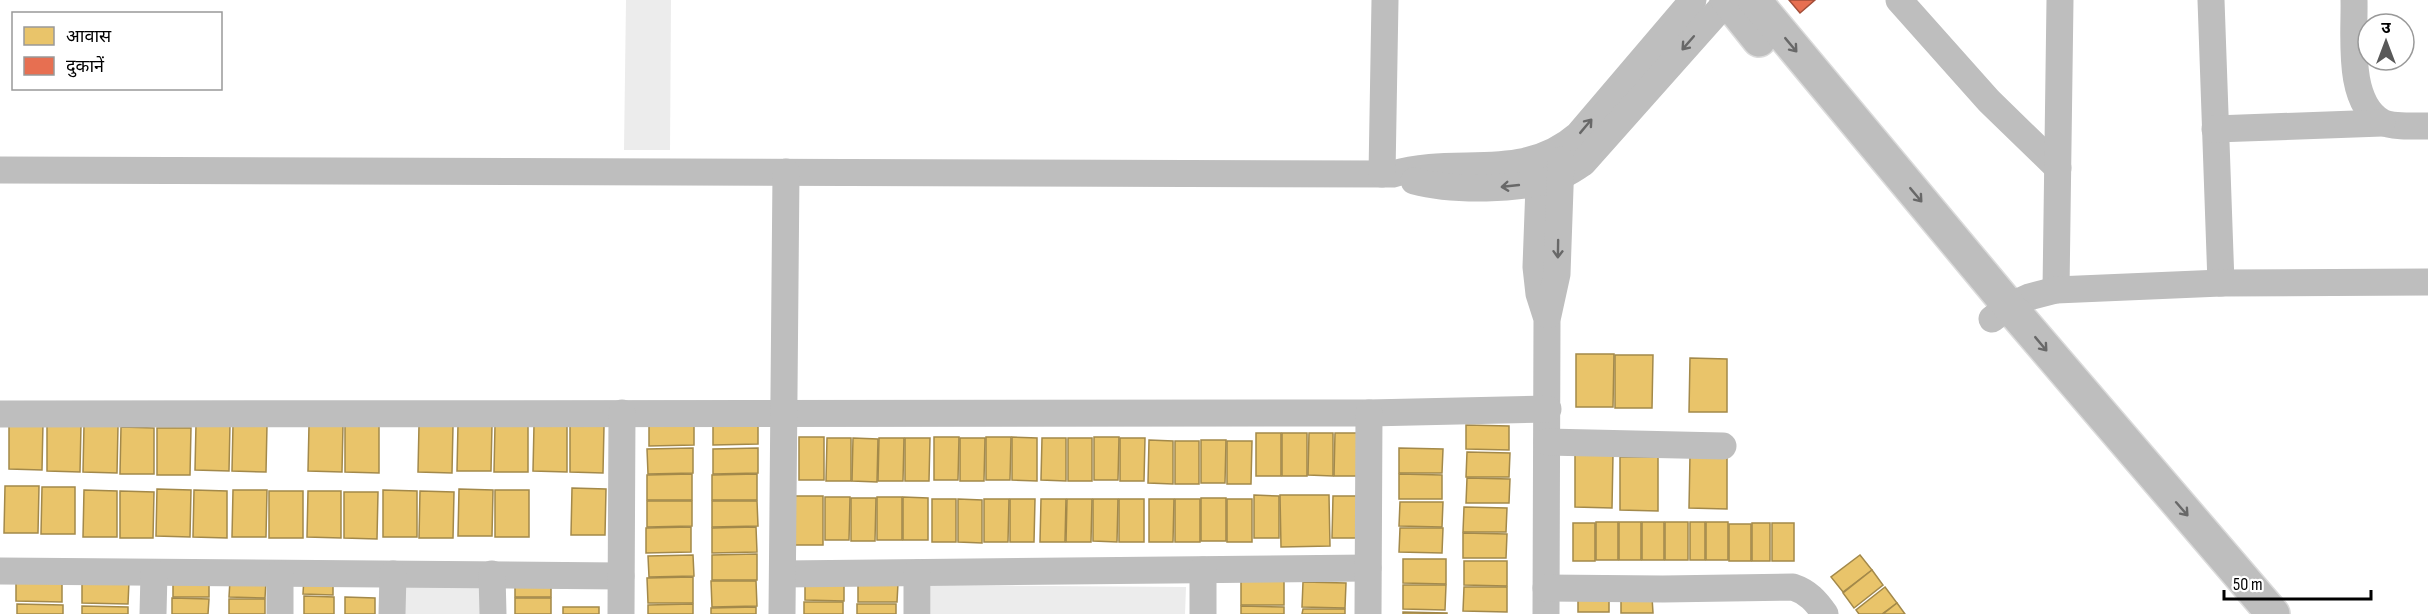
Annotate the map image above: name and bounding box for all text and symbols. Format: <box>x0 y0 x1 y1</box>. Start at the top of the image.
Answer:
legend <box>12 12 222 90</box>
north arrow <box>2356 12 2416 72</box>
text: उ <box>2381 19 2391 38</box>
text: आवास <box>66 26 112 47</box>
one-way arrow <box>1681 35 1695 50</box>
one-way arrow <box>1785 37 1798 53</box>
text: दुकानें <box>66 55 105 78</box>
one-way arrow <box>1579 118 1592 134</box>
one-way arrow <box>1501 181 1521 192</box>
one-way arrow <box>1909 187 1923 202</box>
one-way arrow <box>1552 238 1564 258</box>
one-way arrow <box>2034 336 2048 351</box>
one-way arrow <box>2174 500 2188 516</box>
scale bar <box>2224 563 2371 601</box>
text: 50 m <box>2233 574 2263 595</box>

